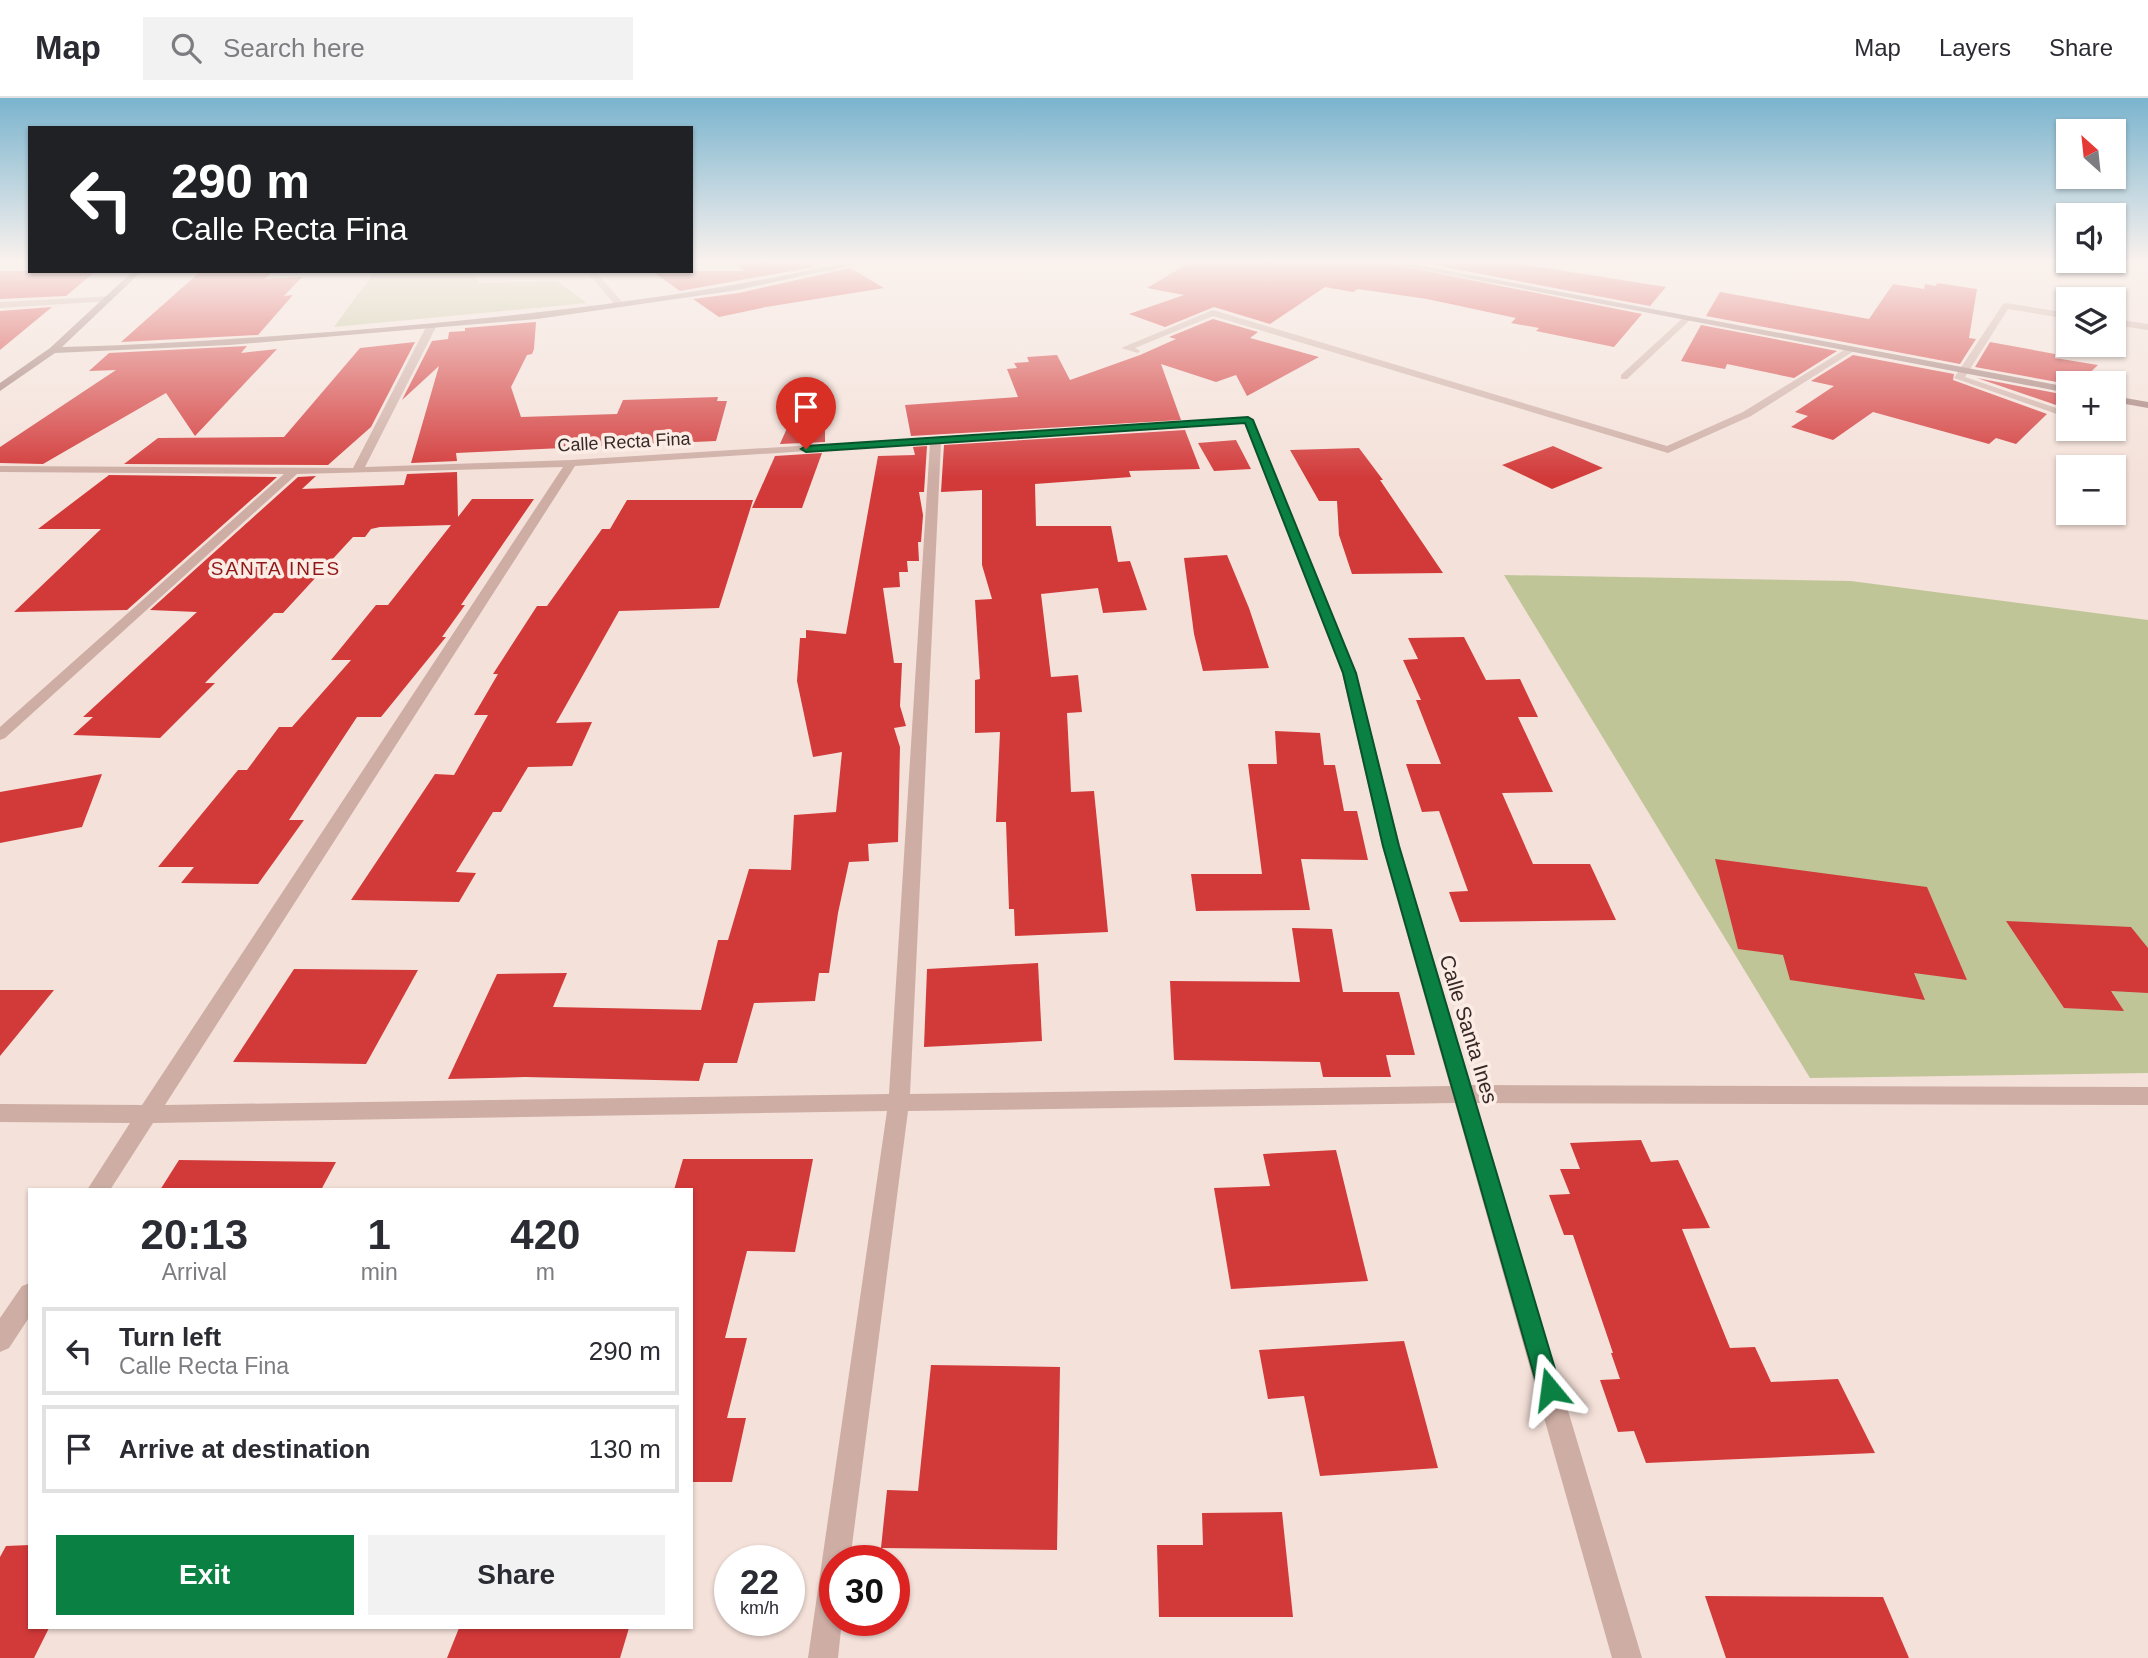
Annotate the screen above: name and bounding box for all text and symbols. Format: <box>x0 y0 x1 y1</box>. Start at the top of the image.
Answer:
search box <box>143 17 633 80</box>
text: Map <box>35 29 101 66</box>
icon: search <box>167 29 205 67</box>
text: Search here <box>223 33 365 63</box>
text: Map <box>1854 34 1901 61</box>
text: Layers <box>1939 34 2011 61</box>
text: Share <box>2049 34 2113 61</box>
north arrow <box>2056 119 2126 189</box>
map controls <box>2056 119 2126 525</box>
icon: left <box>56 154 147 245</box>
text: 290 m <box>171 154 310 208</box>
button: sound <box>2056 203 2126 273</box>
text: Calle Recta Fina <box>171 211 408 247</box>
button: layers <box>2056 287 2126 357</box>
button: + <box>2056 371 2126 441</box>
pin <box>776 377 836 449</box>
icon: arrive <box>787 388 825 426</box>
street label: Calle Recta Fina <box>557 428 692 455</box>
button: − <box>2056 455 2126 525</box>
district label: SANTA INES <box>211 558 341 579</box>
street label: Calle Santa Ines <box>1435 952 1503 1106</box>
text: 20:13 <box>141 1211 248 1258</box>
text: 1 <box>367 1211 391 1258</box>
text: 420 <box>510 1211 580 1258</box>
text: Arrival <box>162 1259 227 1285</box>
text: min <box>361 1259 398 1285</box>
text: m <box>536 1259 555 1285</box>
text: Turn left <box>119 1322 221 1352</box>
icon: left <box>60 1332 98 1370</box>
text: 290 m <box>589 1336 661 1366</box>
position arrow <box>1513 1352 1587 1426</box>
text: Calle Recta Fina <box>119 1353 289 1379</box>
icon: arrive <box>60 1430 98 1468</box>
text: Arrive at destination <box>119 1434 370 1464</box>
text: 130 m <box>589 1434 661 1464</box>
button: Exit <box>56 1535 354 1615</box>
button: Share <box>368 1535 665 1615</box>
speed limit sign: 30 <box>819 1545 910 1636</box>
text: 22 <box>740 1562 779 1601</box>
text: km/h <box>740 1598 779 1618</box>

